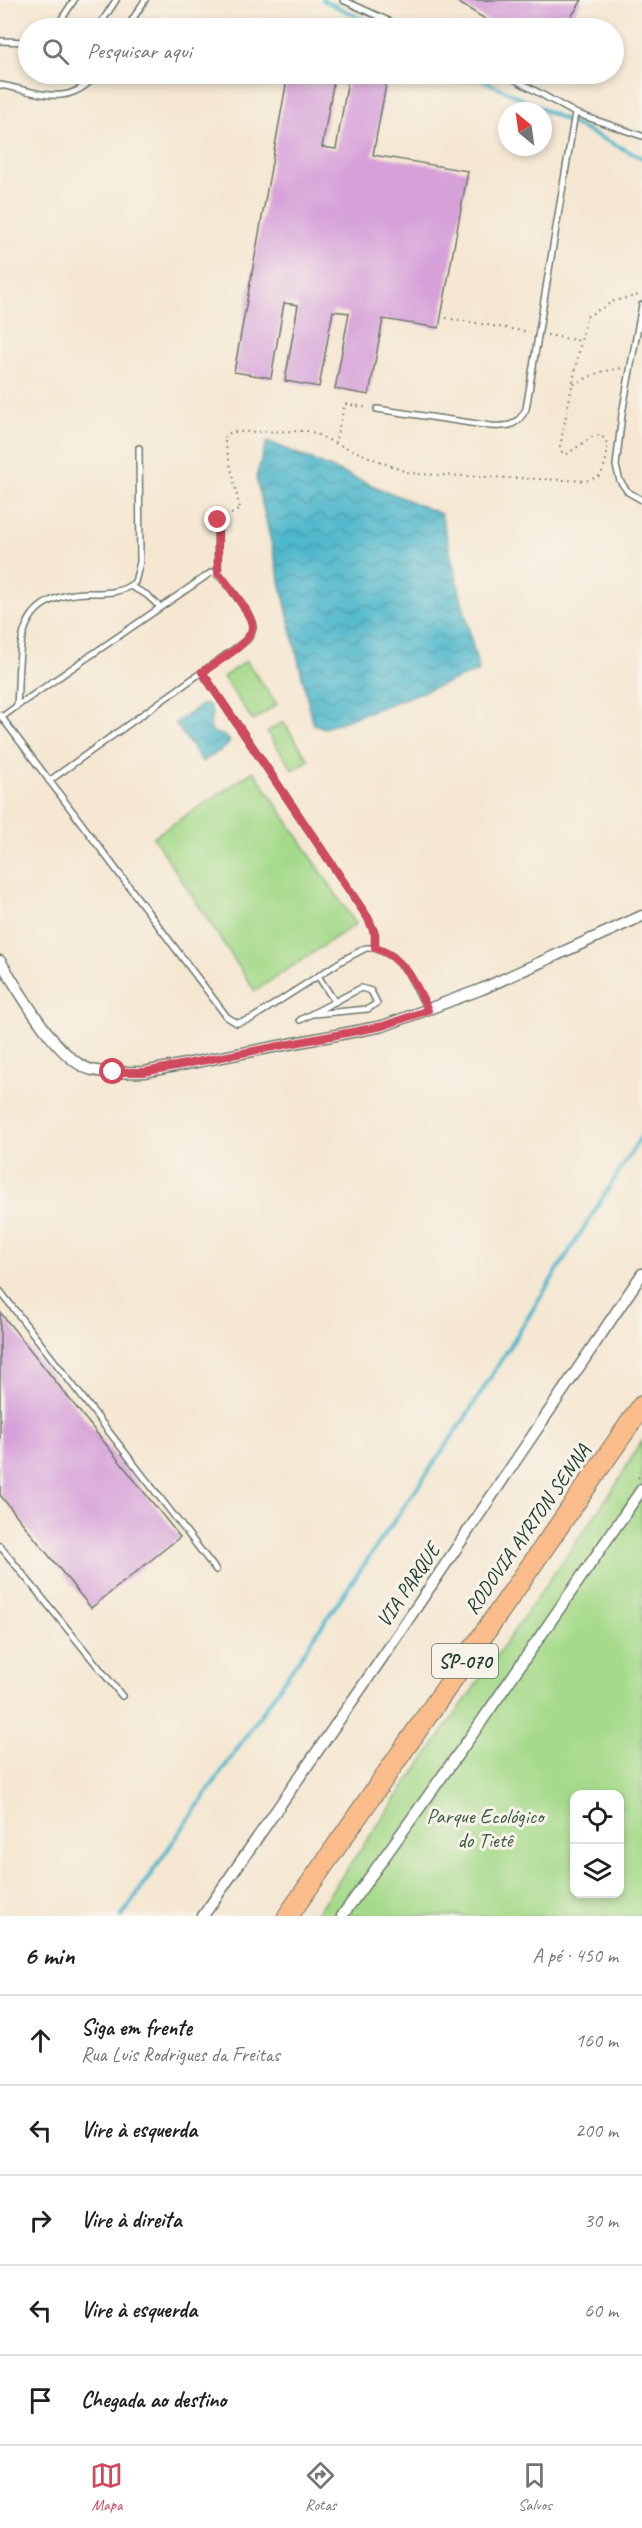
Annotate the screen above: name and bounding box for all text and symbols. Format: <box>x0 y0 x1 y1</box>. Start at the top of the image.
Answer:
search box <box>18 18 624 84</box>
icon: search <box>39 35 72 68</box>
text: Pesquisar aqui <box>87 37 192 65</box>
north arrow <box>498 102 552 156</box>
route end <box>204 506 230 532</box>
route start <box>99 1058 125 1084</box>
street label: RODOVIA AYRTON SENNA <box>458 1438 596 1619</box>
street label: VIA PARQUE <box>371 1536 447 1632</box>
road number: SP-070 <box>432 1644 498 1678</box>
map controls <box>570 1790 624 1898</box>
button: locate <box>570 1790 624 1844</box>
park label: Parque Ecológico do Tietê <box>427 1803 546 1853</box>
button: layers <box>570 1844 624 1898</box>
text: 6 min <box>24 1939 74 1972</box>
text: A pé · 450 m <box>533 1943 618 1968</box>
text: Siga em frente <box>81 2014 192 2042</box>
icon: ahead <box>24 2024 57 2057</box>
text: 160 m <box>575 2028 618 2053</box>
text: Rua Luis Rodrigues da Freitas <box>81 2042 280 2067</box>
icon: left <box>24 2114 57 2147</box>
text: Vire à esquerda <box>81 2116 197 2144</box>
text: 200 m <box>575 2118 618 2143</box>
icon: right <box>24 2204 57 2237</box>
text: Vire à direita <box>81 2206 181 2234</box>
text: 30 m <box>584 2208 618 2233</box>
icon: left <box>24 2294 57 2327</box>
text: Vire à esquerda <box>81 2296 197 2324</box>
text: 60 m <box>584 2298 618 2323</box>
icon: arrive <box>24 2384 57 2417</box>
text: Chegada ao destino <box>81 2386 226 2414</box>
tab: Mapa <box>90 2459 123 2515</box>
tab: Rotas <box>304 2459 337 2515</box>
tab: Salvos <box>518 2459 552 2515</box>

